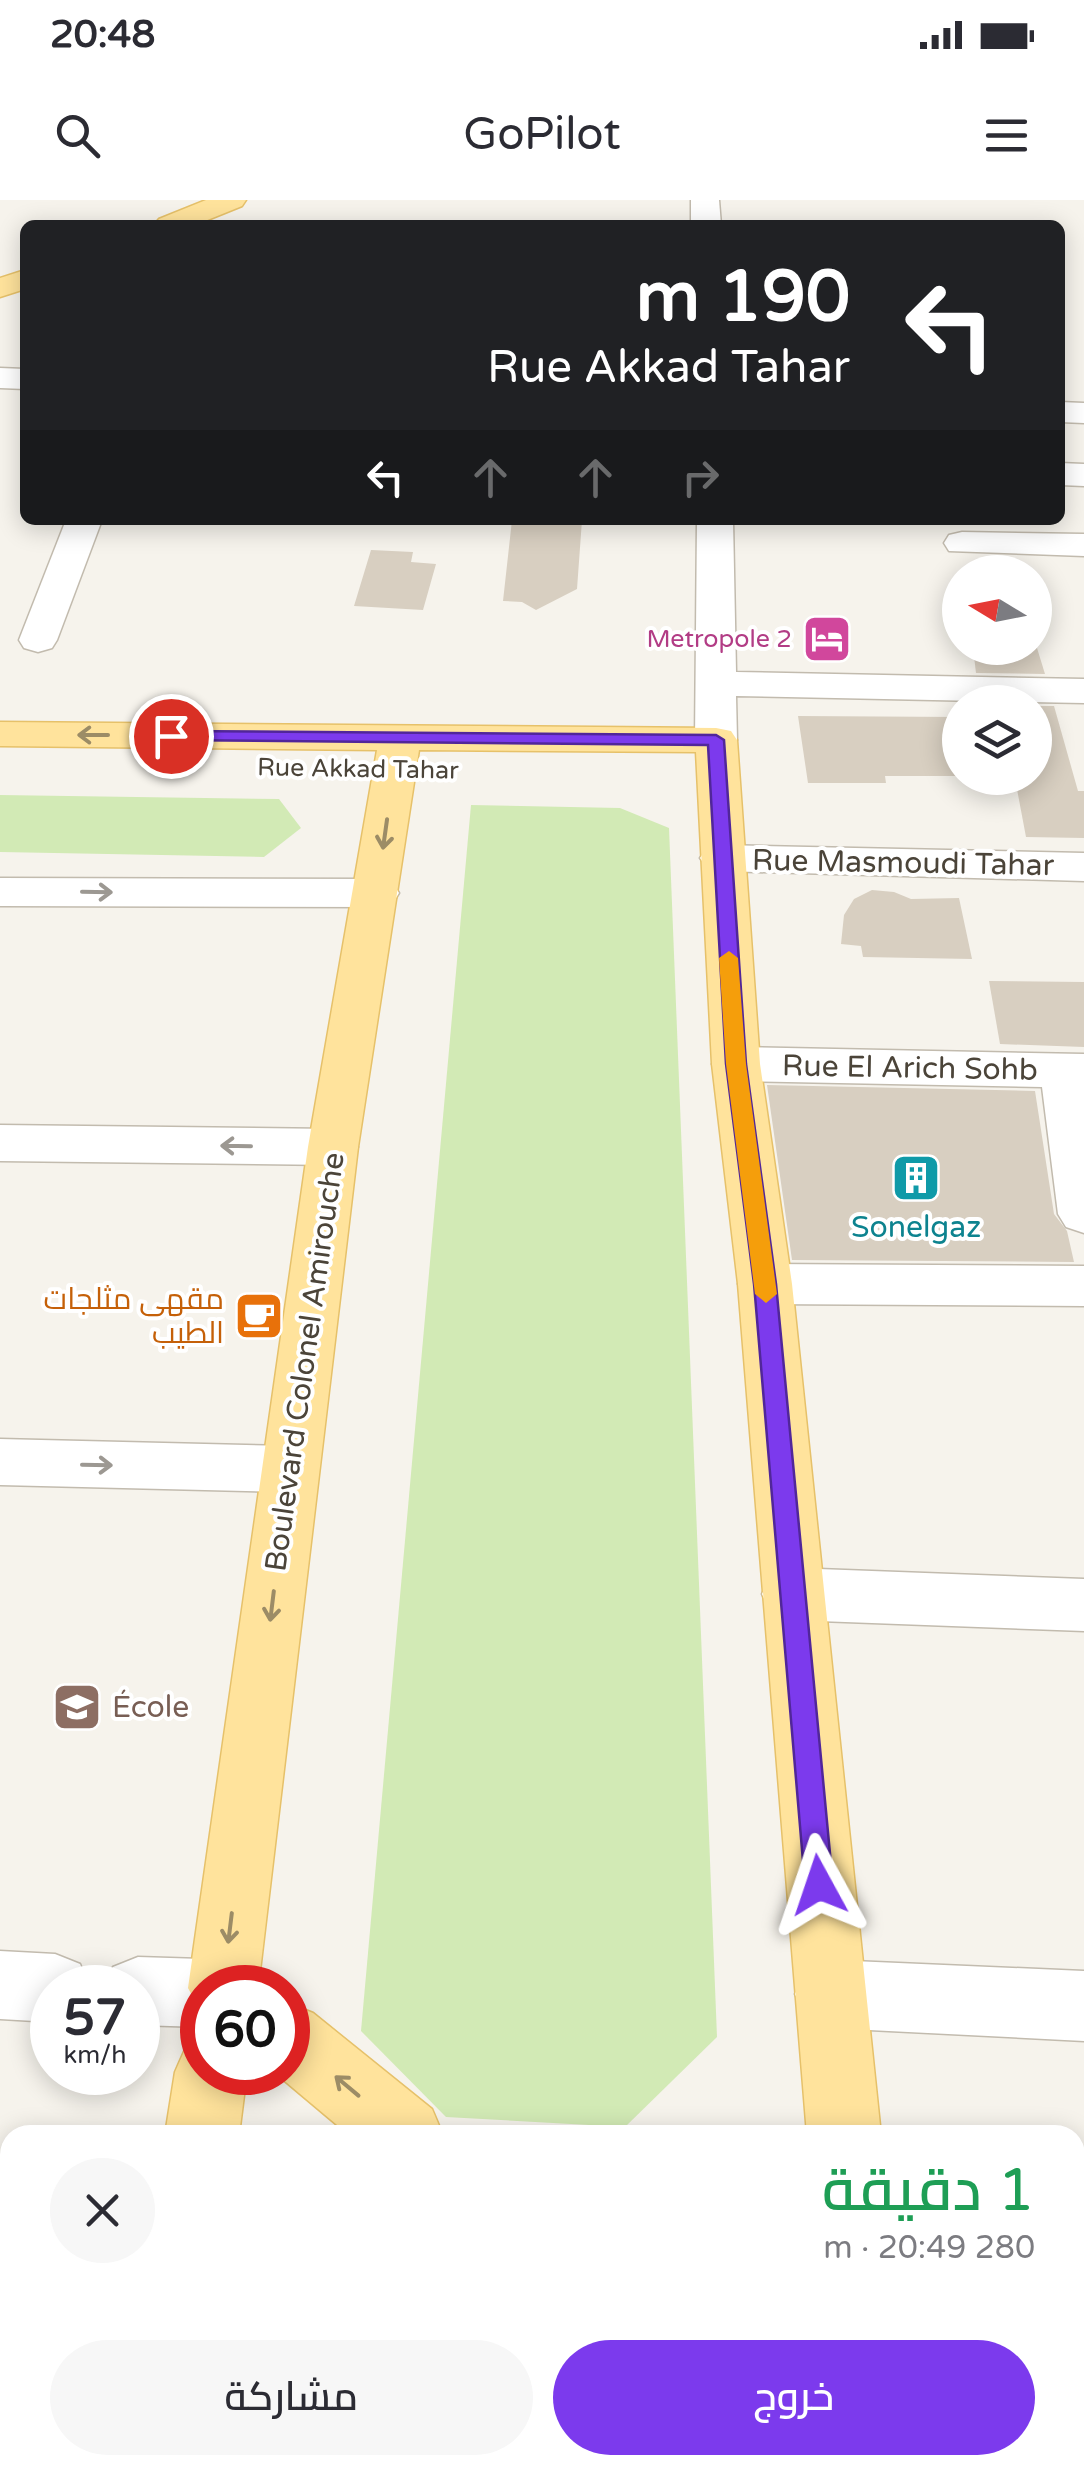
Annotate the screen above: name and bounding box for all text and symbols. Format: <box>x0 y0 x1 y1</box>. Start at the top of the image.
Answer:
text: 20:48 <box>50 12 155 58</box>
icon: search <box>50 108 105 163</box>
text: GoPilot <box>463 108 621 162</box>
icon: menu <box>979 108 1034 163</box>
text: 190 m <box>636 256 850 340</box>
icon: left <box>885 260 1015 390</box>
text: Rue Akkad Tahar <box>487 341 850 395</box>
icon: left <box>358 450 413 505</box>
icon: ahead <box>463 450 518 505</box>
icon: ahead <box>568 450 623 505</box>
icon: right <box>673 450 728 505</box>
north arrow <box>942 555 1052 665</box>
map controls <box>942 555 1052 795</box>
hotel icon: Metropole 2 <box>801 613 853 665</box>
place label: Metropole 2 <box>647 624 792 654</box>
button: layers <box>942 685 1052 795</box>
pin <box>129 694 214 779</box>
icon: arrive <box>144 709 199 764</box>
one-way arrow <box>78 726 110 744</box>
street label: Rue Akkad Tahar <box>257 752 459 786</box>
one-way arrow <box>376 817 394 850</box>
street label: Rue Masmoudi Tahar <box>752 842 1055 884</box>
one-way arrow <box>81 883 113 902</box>
street label: Rue El Arich Sohb <box>782 1047 1038 1089</box>
one-way arrow <box>220 1136 252 1156</box>
street label: Boulevard Colonel Amirouche <box>257 1150 353 1574</box>
building icon: Sonelgaz <box>890 1152 942 1204</box>
place label: Sonelgaz <box>851 1209 981 1246</box>
place label: مقهى مثلجات الطيب <box>44 1281 224 1352</box>
cafe icon: مقهى مثلجات الطيب <box>233 1290 285 1342</box>
one-way arrow <box>81 1455 113 1474</box>
one-way arrow <box>262 1589 281 1621</box>
school or university icon: École <box>51 1681 103 1733</box>
place label: École <box>112 1689 189 1726</box>
position arrow <box>767 1833 871 1937</box>
one-way arrow <box>221 1911 239 1944</box>
speed limit sign: 60 <box>180 1965 310 2095</box>
text: 57 <box>64 1988 126 2048</box>
text: km/h <box>64 2040 126 2070</box>
one-way arrow <box>334 2075 360 2097</box>
text: 1 دقيقة <box>822 2155 1035 2227</box>
button: close <box>50 2158 155 2263</box>
text: 280 m · 20:49 <box>823 2229 1035 2267</box>
button: مشاركة <box>50 2340 533 2455</box>
button: خروج <box>553 2340 1035 2455</box>

